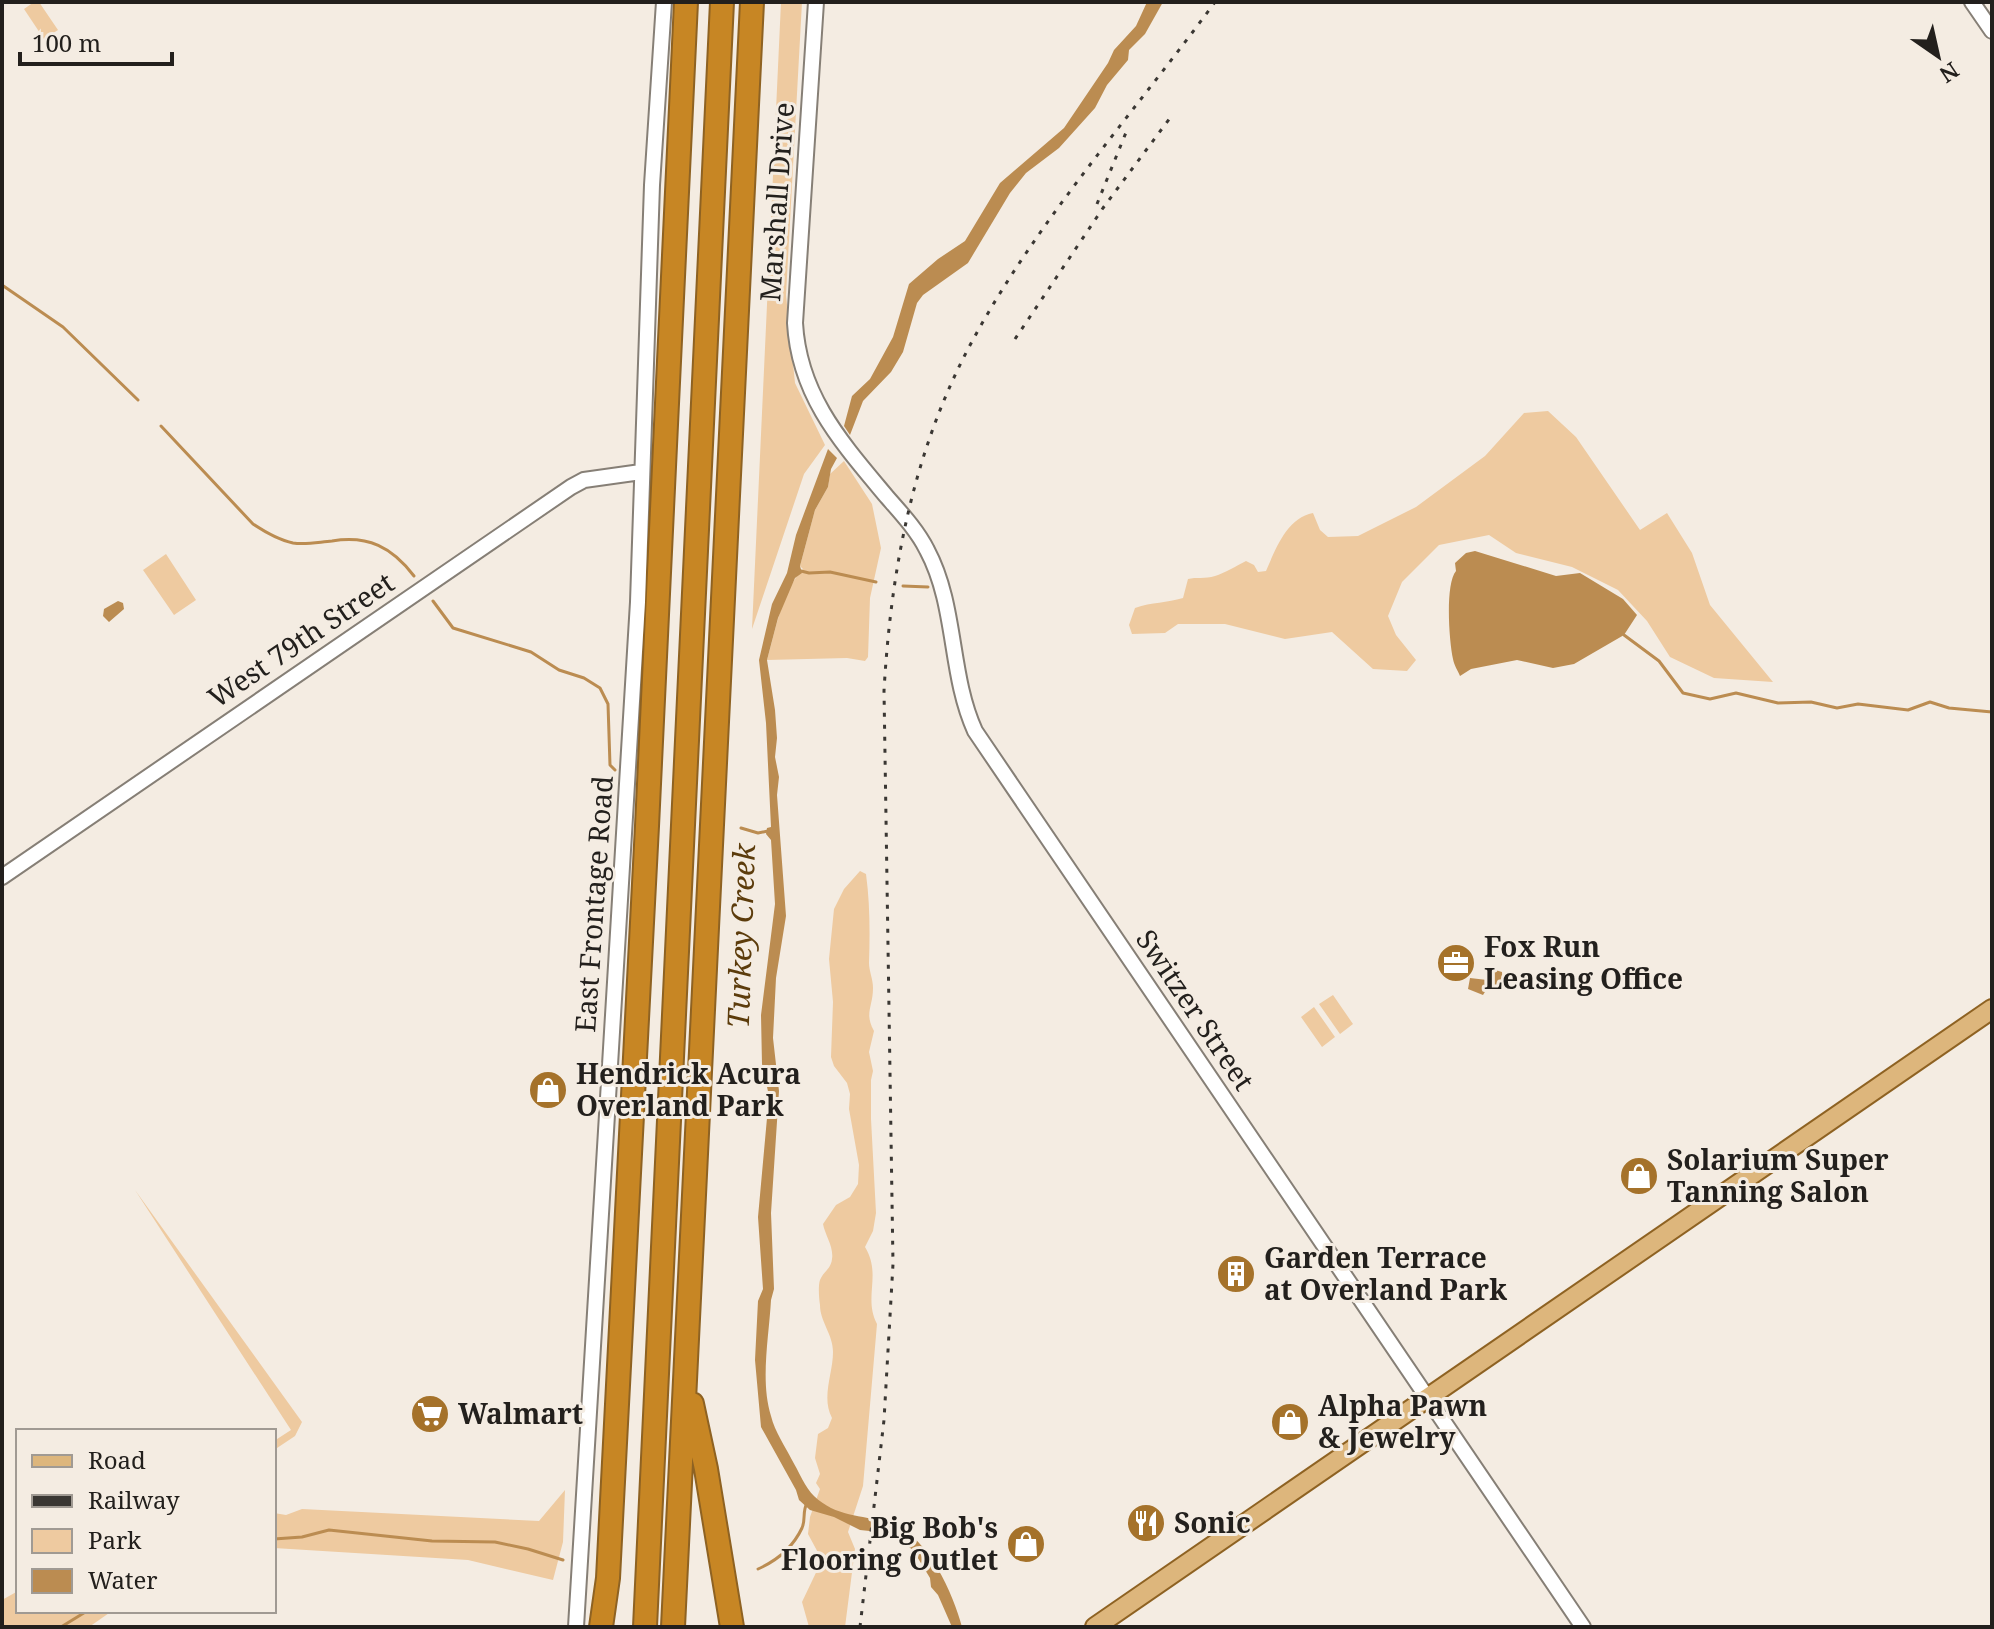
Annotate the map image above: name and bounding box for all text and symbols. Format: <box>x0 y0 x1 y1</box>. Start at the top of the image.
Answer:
scale bar <box>20 16 172 66</box>
north arrow <box>1898 16 1978 96</box>
text: 100 m <box>32 26 101 59</box>
text: N <box>1934 56 1965 91</box>
street label: Marshall Drive <box>750 101 802 303</box>
street label: West 79th Street <box>200 563 401 716</box>
street label: East Frontage Road <box>565 774 621 1034</box>
water label: Turkey Creek <box>717 842 764 1029</box>
street label: Switzer Street <box>1128 922 1264 1097</box>
place label: Fox Run Leasing Office <box>1484 927 1683 997</box>
office icon: Fox Run Leasing Office <box>1435 942 1477 984</box>
place label: Hendrick Acura Overland Park <box>576 1054 801 1124</box>
shop icon: Hendrick Acura Overland Park <box>527 1069 569 1111</box>
place label: Solarium Super Tanning Salon <box>1667 1140 1889 1210</box>
shop icon: Solarium Super Tanning Salon <box>1618 1155 1660 1197</box>
place label: Garden Terrace at Overland Park <box>1264 1238 1507 1308</box>
building icon: Garden Terrace at Overland Park <box>1215 1253 1257 1295</box>
place label: Alpha Pawn & Jewelry <box>1318 1386 1487 1456</box>
supermarket icon: Walmart <box>409 1393 451 1435</box>
place label: Walmart <box>458 1394 583 1432</box>
shop icon: Alpha Pawn & Jewelry <box>1269 1401 1311 1443</box>
legend <box>16 1429 276 1613</box>
text: Road <box>88 1443 146 1476</box>
text: Railway <box>88 1483 180 1516</box>
restaurant icon: Sonic <box>1125 1502 1167 1544</box>
place label: Sonic <box>1174 1503 1251 1541</box>
place label: Big Bob's Flooring Outlet <box>781 1508 998 1578</box>
text: Park <box>88 1523 142 1556</box>
shop icon: Big Bob's Flooring Outlet <box>1005 1523 1047 1565</box>
text: Water <box>88 1563 158 1596</box>

